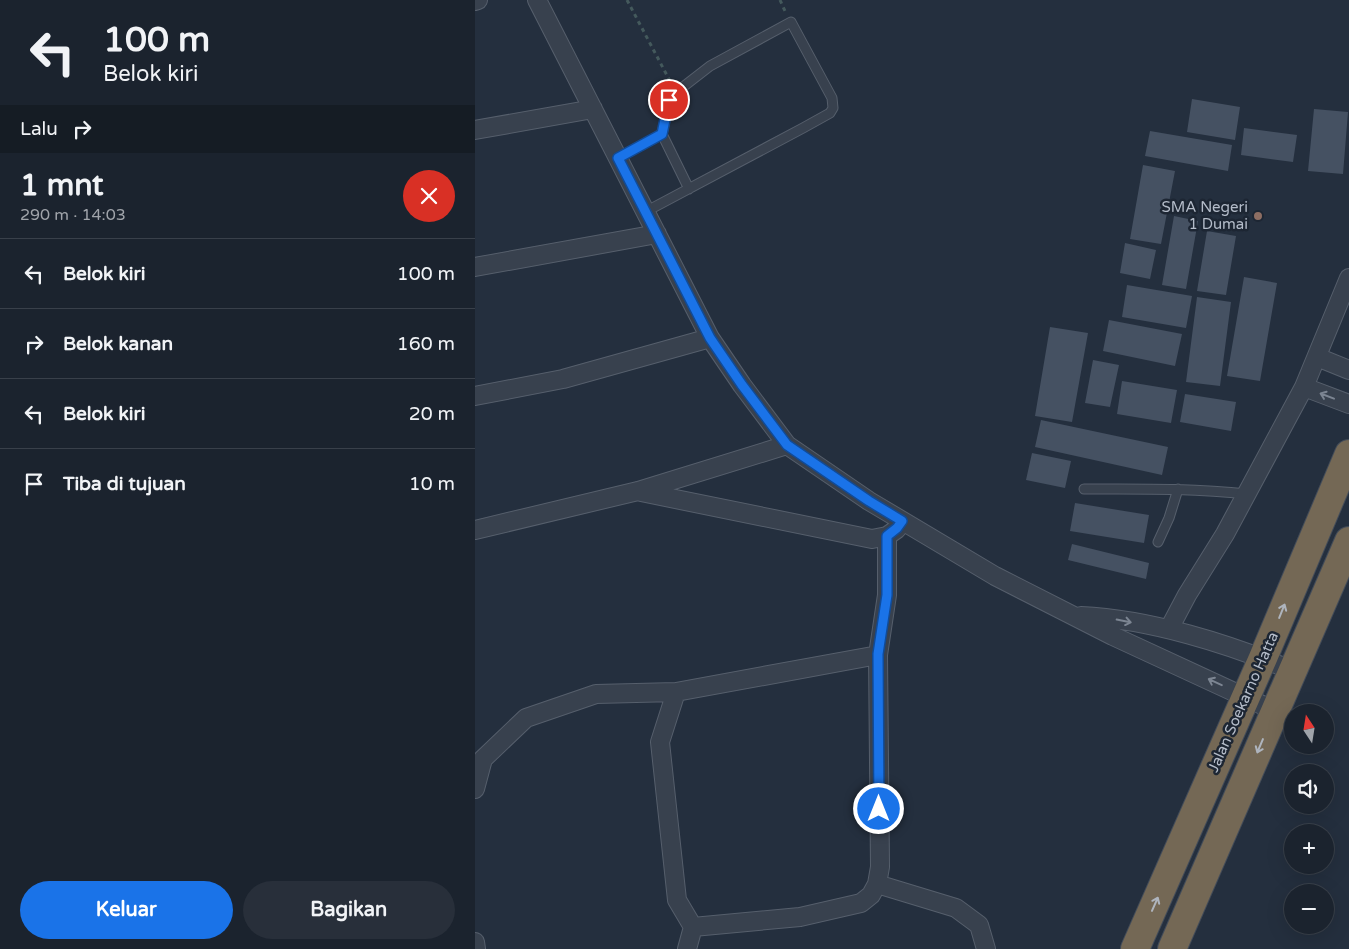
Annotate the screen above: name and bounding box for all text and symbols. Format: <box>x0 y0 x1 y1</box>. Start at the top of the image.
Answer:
text: 100 m <box>103 19 210 61</box>
icon: left <box>20 20 85 85</box>
text: Belok kiri <box>103 61 199 87</box>
pin <box>648 79 690 121</box>
icon: arrive <box>655 86 683 114</box>
icon: right <box>68 115 96 143</box>
text: Lalu <box>20 118 58 140</box>
text: 1 mnt <box>20 167 104 204</box>
button: close <box>403 170 455 222</box>
place label: SMA Negeri 1 Dumai <box>1161 198 1248 233</box>
text: 290 m · 14:03 <box>20 205 126 225</box>
marker: SMA Negeri 1 Dumai <box>1252 210 1264 222</box>
icon: left <box>20 260 48 288</box>
text: Belok kiri <box>63 263 146 285</box>
text: 100 m <box>397 263 455 285</box>
icon: right <box>20 330 48 358</box>
text: Belok kanan <box>63 333 173 355</box>
text: 160 m <box>397 333 455 355</box>
one-way arrow <box>1319 391 1335 400</box>
icon: left <box>20 400 48 428</box>
text: Belok kiri <box>63 403 146 425</box>
text: 20 m <box>409 403 455 425</box>
icon: arrive <box>20 470 48 498</box>
text: Tiba di tujuan <box>63 473 186 495</box>
text: 10 m <box>409 473 455 495</box>
one-way arrow <box>1278 604 1287 619</box>
one-way arrow <box>1116 616 1132 626</box>
street label: Jalan Soekarno Hatta <box>1204 629 1282 775</box>
one-way arrow <box>1208 677 1223 687</box>
north arrow <box>1284 704 1334 754</box>
map controls <box>1284 704 1334 934</box>
one-way arrow <box>1255 738 1264 753</box>
button: sound <box>1284 764 1334 814</box>
position arrow <box>852 782 904 834</box>
button: + <box>1284 824 1334 874</box>
button: Keluar <box>20 881 233 939</box>
button: Bagikan <box>243 881 455 939</box>
button: − <box>1284 884 1334 934</box>
one-way arrow <box>1150 897 1160 912</box>

